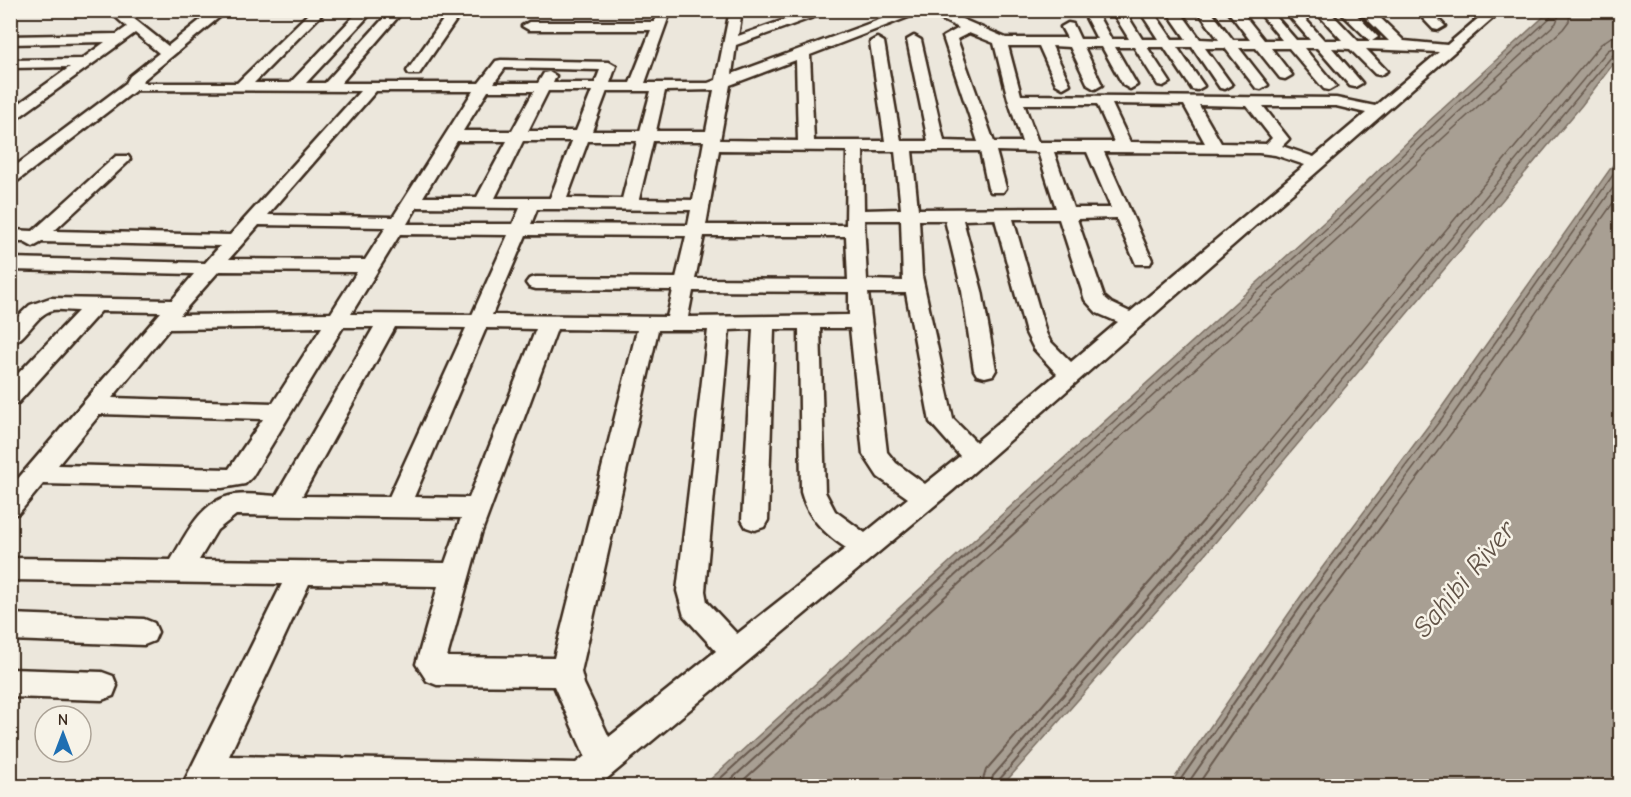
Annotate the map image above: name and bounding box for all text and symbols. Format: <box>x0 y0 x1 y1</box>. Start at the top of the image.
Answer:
water label: Sahibi River <box>1406 513 1523 644</box>
north arrow <box>33 704 93 764</box>
text: N <box>58 711 68 729</box>

